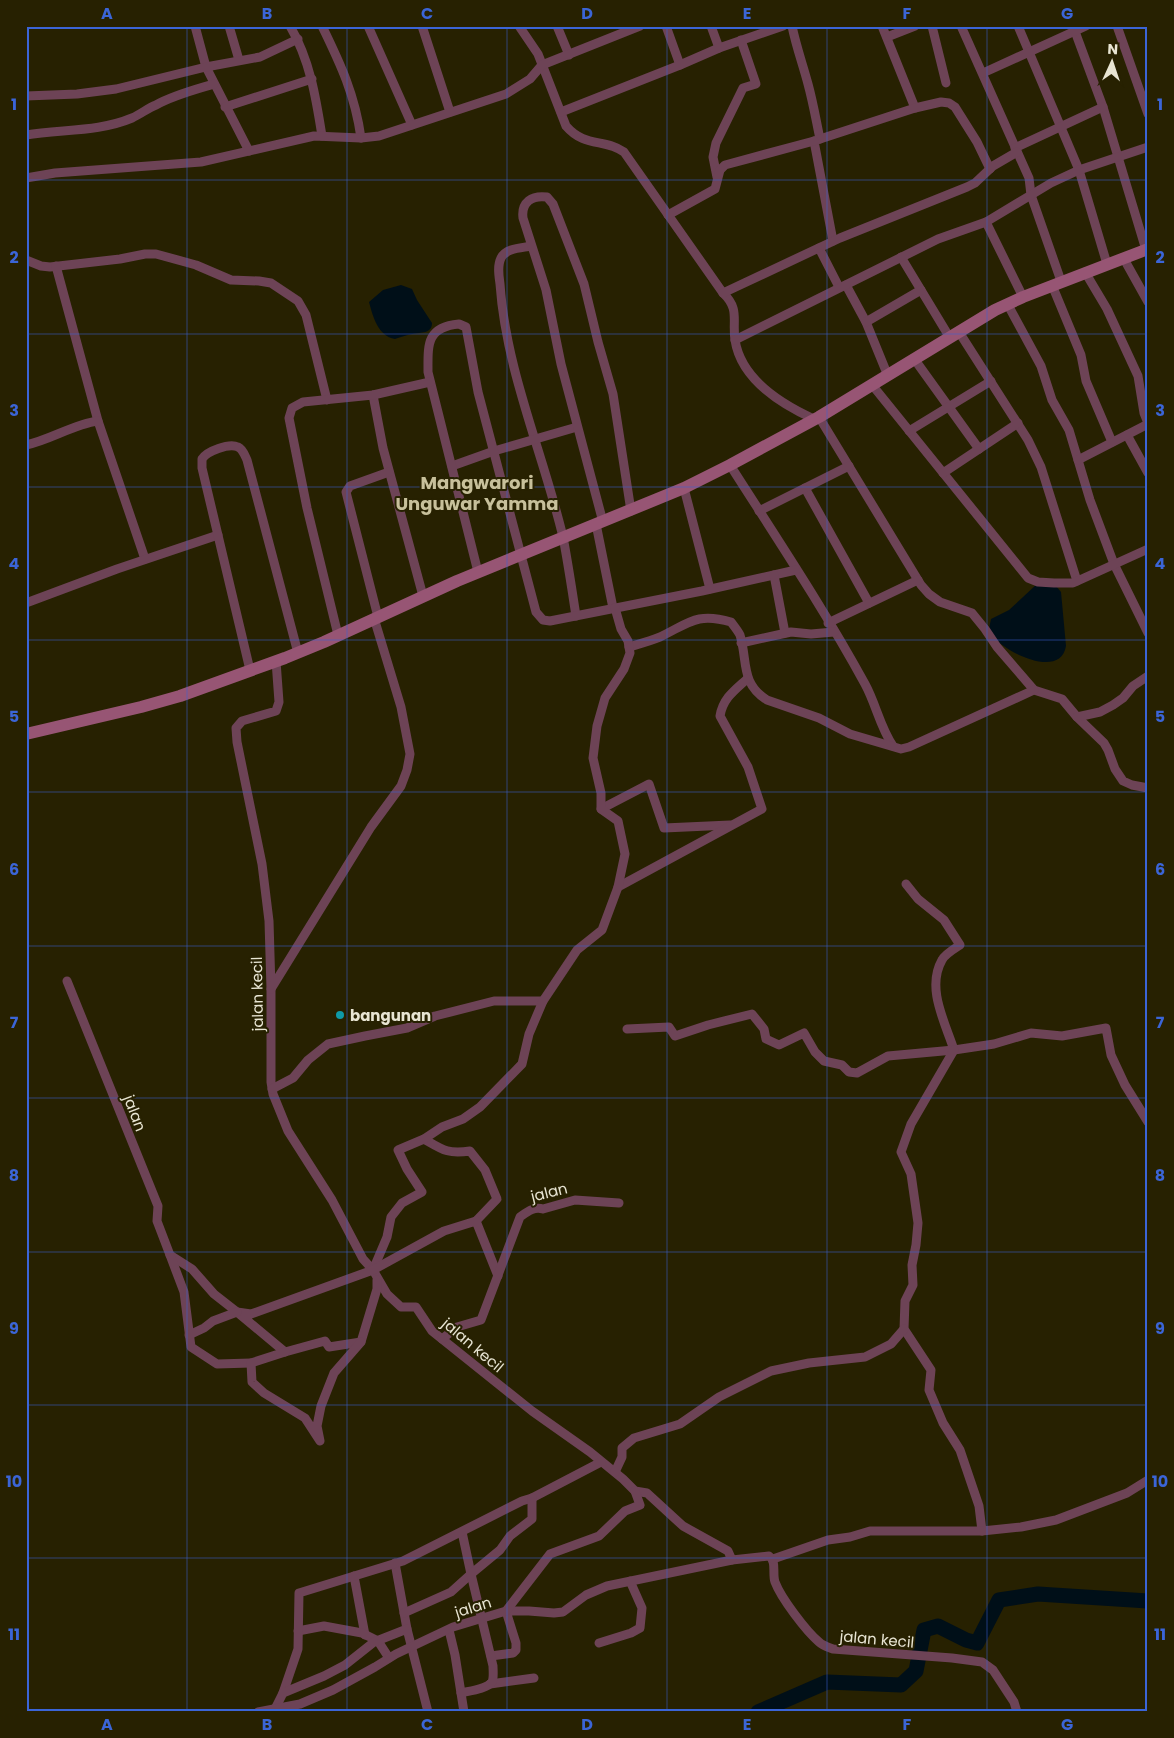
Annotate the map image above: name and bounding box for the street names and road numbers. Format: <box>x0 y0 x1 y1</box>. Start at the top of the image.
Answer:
street label: jalan kecil <box>246 956 268 1033</box>
street label: jalan <box>118 1091 151 1134</box>
street label: jalan <box>527 1177 570 1207</box>
street label: jalan kecil <box>437 1312 508 1377</box>
street label: jalan <box>451 1592 494 1623</box>
street label: jalan kecil <box>838 1625 915 1653</box>

